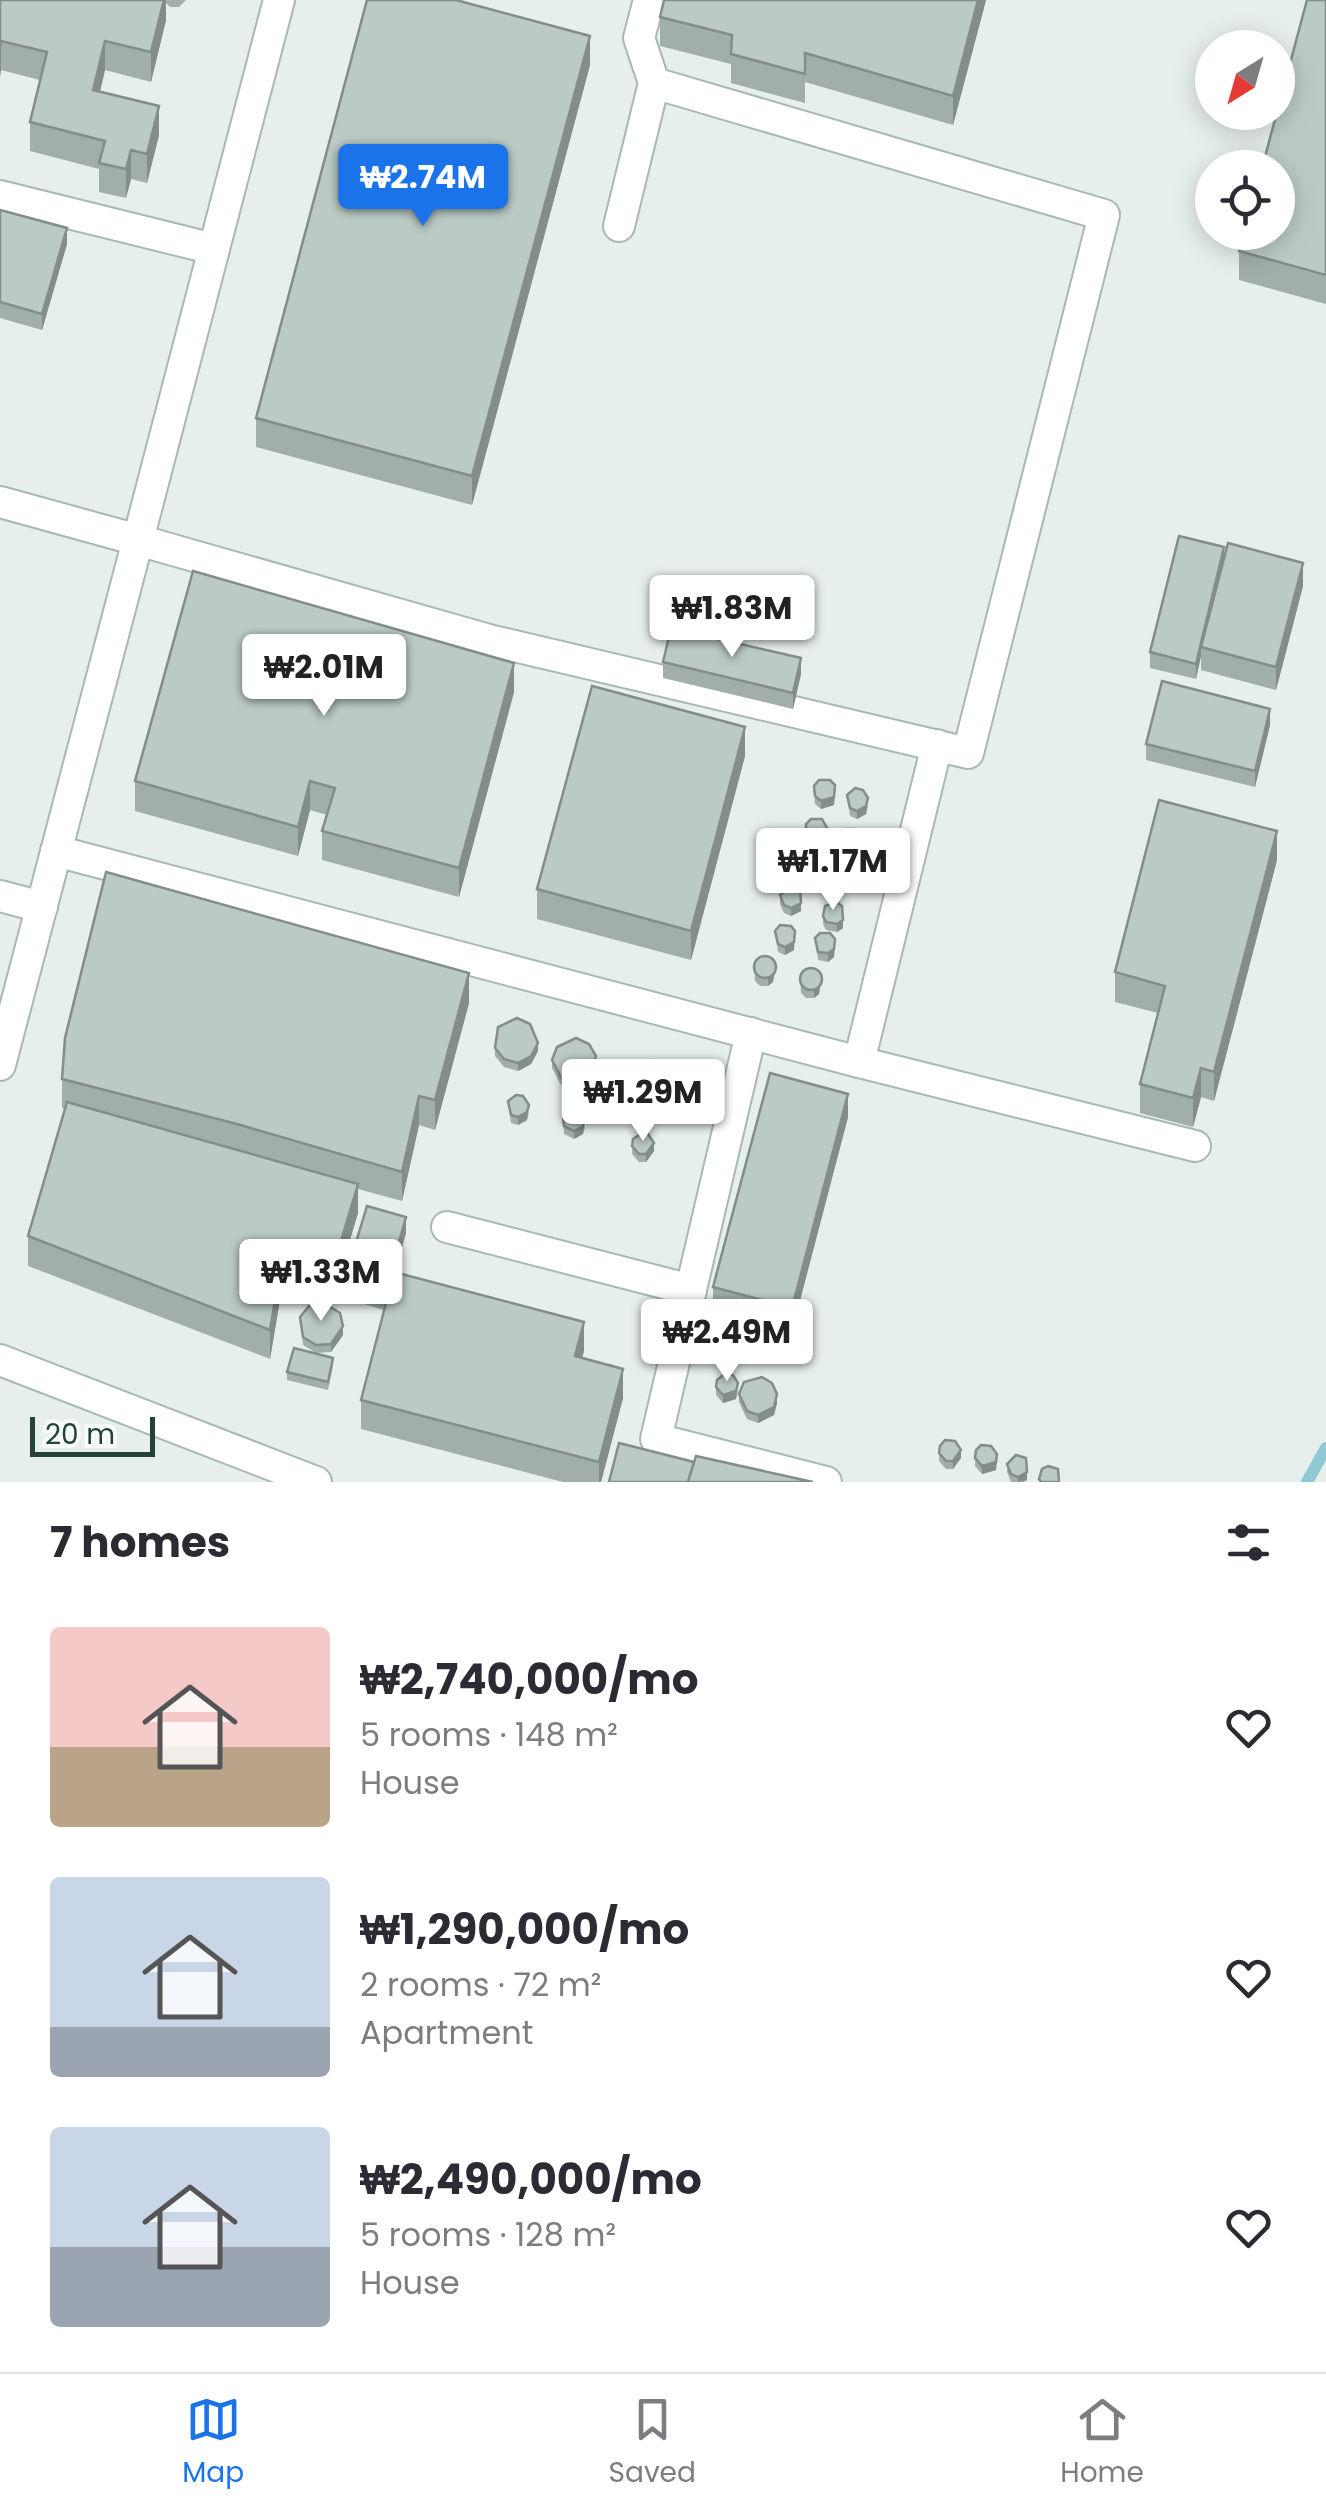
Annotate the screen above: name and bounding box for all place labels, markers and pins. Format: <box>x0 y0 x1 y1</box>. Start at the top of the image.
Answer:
pin: ₩2.74M <box>342 144 504 229</box>
pin: ₩1.83M <box>651 575 813 660</box>
pin: ₩2.01M <box>243 634 405 719</box>
pin: ₩1.17M <box>752 828 914 913</box>
pin: ₩1.29M <box>562 1059 724 1144</box>
pin: ₩1.33M <box>240 1239 402 1324</box>
pin: ₩2.49M <box>646 1299 808 1384</box>

